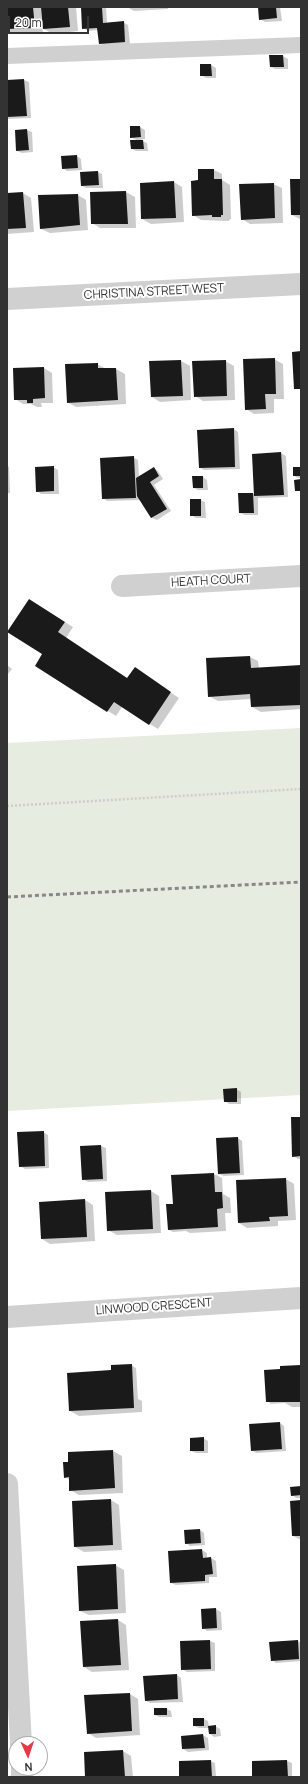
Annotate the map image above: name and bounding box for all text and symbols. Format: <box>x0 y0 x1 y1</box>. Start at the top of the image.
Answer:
scale bar <box>10 8 91 34</box>
text: 20 m <box>15 14 42 31</box>
street label: CHRISTINA STREET WEST <box>84 281 224 303</box>
street label: HEATH COURT <box>171 572 251 590</box>
street label: LINWOOD CRESCENT <box>95 1296 213 1318</box>
north arrow <box>8 1736 48 1776</box>
text: N <box>24 1760 33 1775</box>

